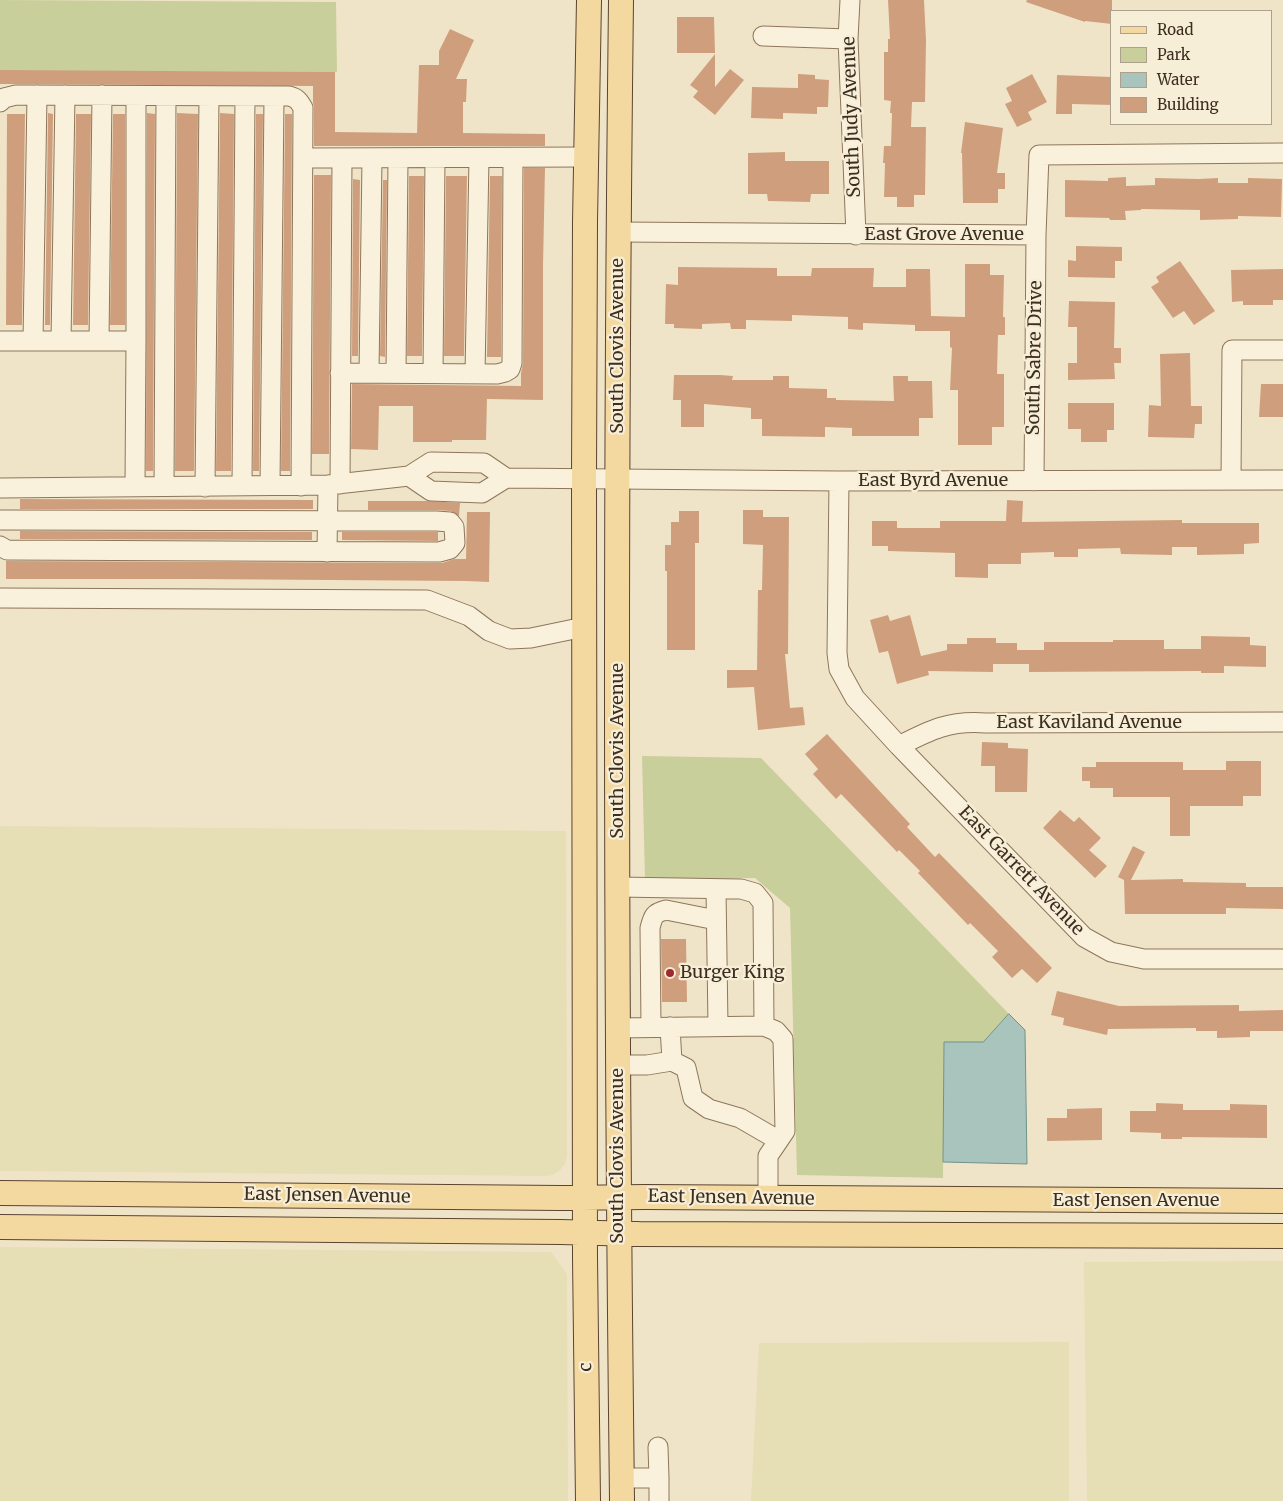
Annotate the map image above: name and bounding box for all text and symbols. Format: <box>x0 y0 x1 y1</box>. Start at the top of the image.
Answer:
legend <box>1110 10 1273 125</box>
text: Road <box>1157 20 1193 39</box>
street label: South Judy Avenue <box>838 36 866 198</box>
text: Park <box>1157 45 1190 64</box>
text: Water <box>1157 70 1199 89</box>
text: Building <box>1157 95 1219 114</box>
street label: East Grove Avenue <box>864 224 1024 246</box>
street label: South Clovis Avenue <box>607 258 629 434</box>
street label: South Sabre Drive <box>1023 280 1047 436</box>
street label: East Byrd Avenue <box>858 470 1008 492</box>
street label: South Clovis Avenue <box>607 663 629 839</box>
street label: East Kaviland Avenue <box>996 712 1182 734</box>
street label: East Garrett Avenue <box>954 802 1088 940</box>
place label: Burger King <box>680 962 785 984</box>
marker: Burger King <box>664 967 676 979</box>
street label: South Clovis Avenue <box>607 1068 629 1244</box>
street label: East Jensen Avenue <box>243 1184 411 1208</box>
street label: East Jensen Avenue <box>647 1186 815 1210</box>
street label: East Jensen Avenue <box>1053 1190 1219 1212</box>
street label: c <box>575 1362 597 1372</box>

